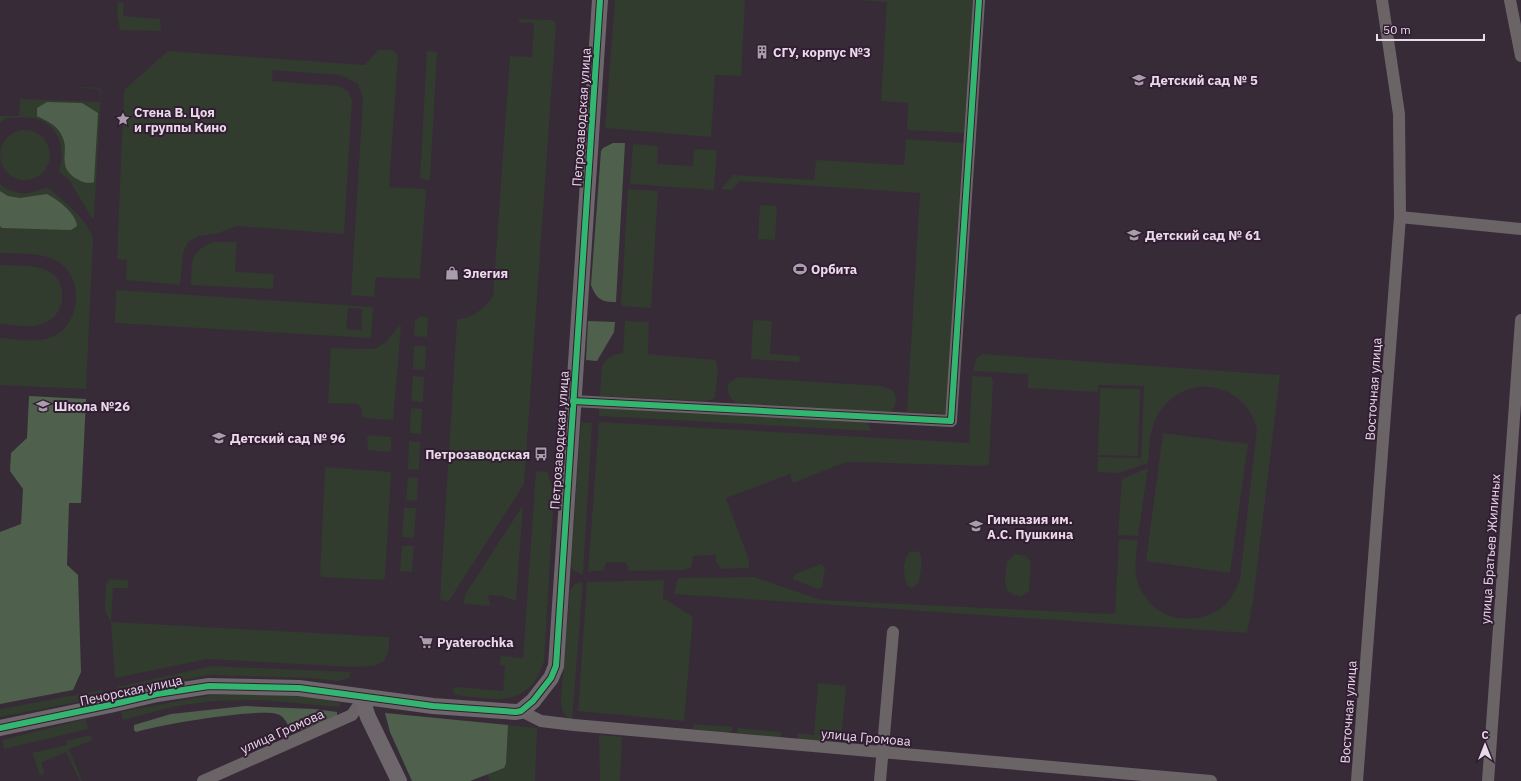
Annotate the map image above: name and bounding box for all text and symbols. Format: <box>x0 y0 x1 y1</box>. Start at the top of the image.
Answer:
scale bar <box>1377 16 1484 42</box>
text: 50 m <box>1383 22 1411 37</box>
building icon: СГУ, корпус №3 <box>754 44 770 60</box>
place label: СГУ, корпус №3 <box>773 44 871 61</box>
street label: Петрозаводская улица <box>568 47 595 187</box>
school or university icon: Детский сад № 5 <box>1131 72 1147 88</box>
place label: Детский сад № 5 <box>1150 72 1258 89</box>
place label: Стена В. Цоя и группы Кино <box>134 104 227 136</box>
place icon: Стена В. Цоя и группы Кино <box>115 111 131 127</box>
school or university icon: Детский сад № 61 <box>1126 227 1142 243</box>
place label: Детский сад № 61 <box>1145 227 1261 244</box>
sports icon: Орбита <box>792 261 808 277</box>
place label: Орбита <box>811 261 857 278</box>
shop icon: Элегия <box>444 265 460 281</box>
place label: Элегия <box>463 265 508 282</box>
street label: Восточная улица <box>1361 337 1386 441</box>
street label: Петрозаводская улица <box>546 370 573 510</box>
school or university icon: Школа №26 <box>35 398 51 414</box>
place label: Школа №26 <box>54 398 130 415</box>
school or university icon: Детский сад № 96 <box>211 430 227 446</box>
place label: Детский сад № 96 <box>230 430 346 447</box>
place label: Петрозаводская <box>425 446 530 463</box>
bus stop icon: Петрозаводская <box>533 446 549 462</box>
street label: улица Братьев Жилиных <box>1477 473 1504 625</box>
place label: Гимназия им. А.С. Пушкина <box>987 511 1073 543</box>
school or university icon: Гимназия им. А.С. Пушкина <box>968 518 984 534</box>
supermarket icon: Pyaterochka <box>418 634 434 650</box>
place label: Pyaterochka <box>437 634 514 651</box>
street label: Восточная улица <box>1336 660 1361 764</box>
street label: Печорская улица <box>78 671 184 710</box>
street label: улица Громова <box>238 705 327 758</box>
street label: улица Громова <box>820 725 912 750</box>
north arrow <box>1465 725 1505 765</box>
text: С <box>1481 728 1489 742</box>

